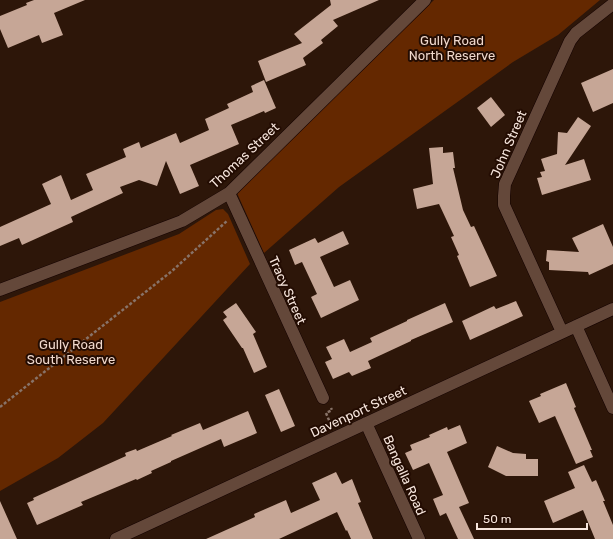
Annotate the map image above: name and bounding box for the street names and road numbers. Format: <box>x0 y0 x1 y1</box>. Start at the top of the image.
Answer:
street label: John Street <box>487 108 529 180</box>
street label: Thomas Street <box>207 120 282 191</box>
street label: Tracy Street <box>266 254 309 327</box>
street label: Davenport Street <box>308 383 409 440</box>
street label: Bangalla Road <box>379 433 429 518</box>

